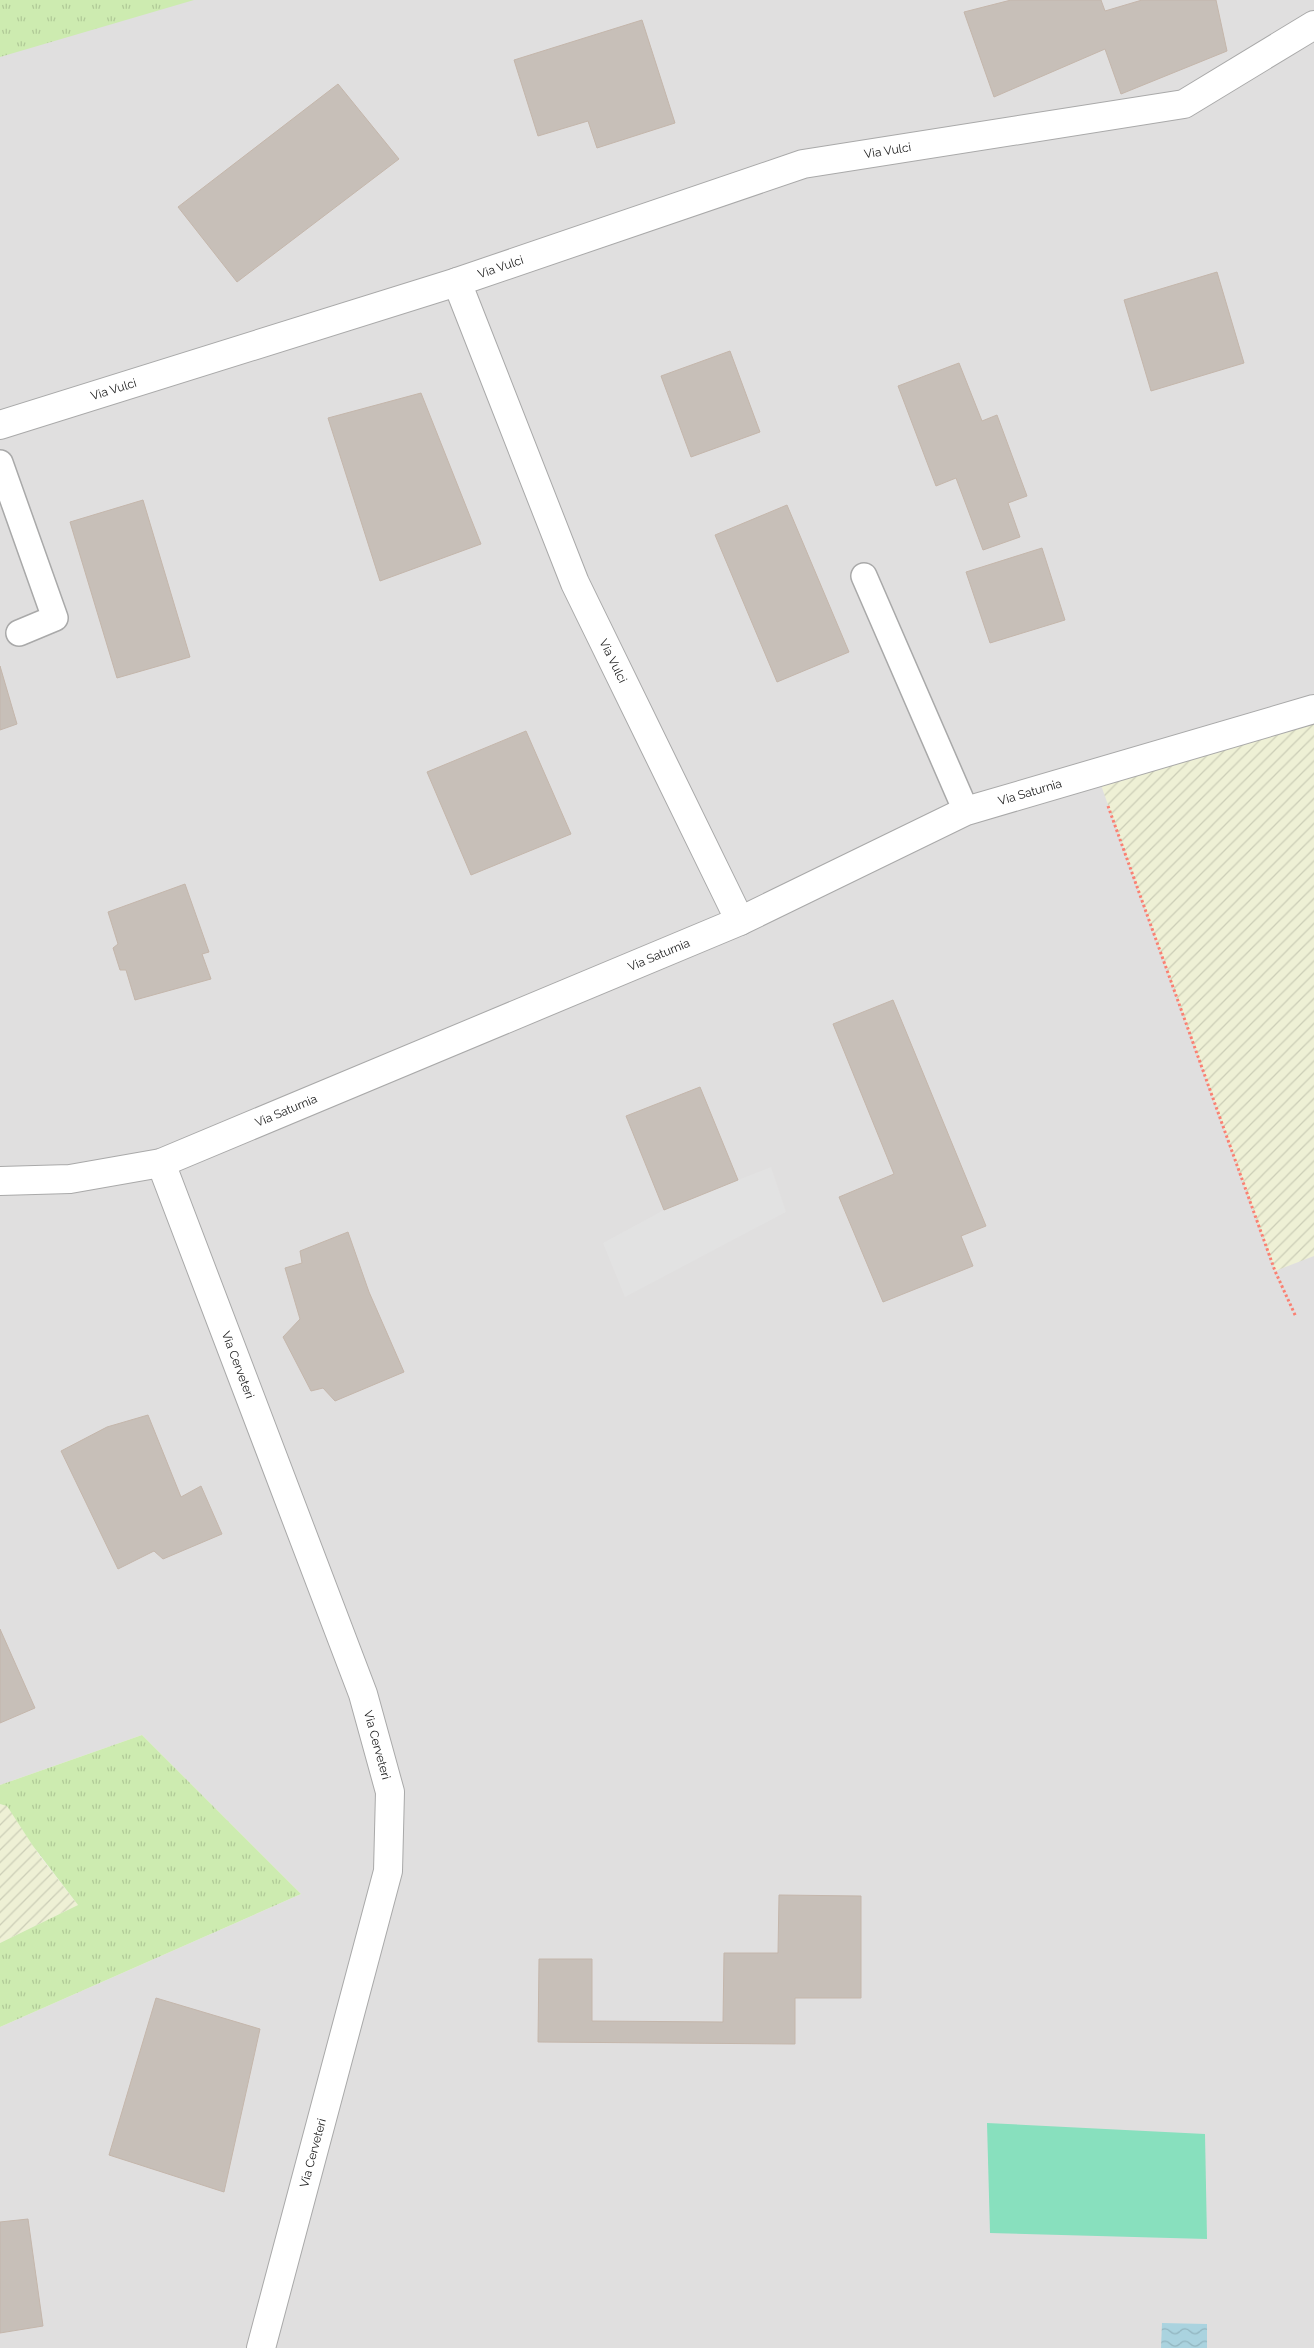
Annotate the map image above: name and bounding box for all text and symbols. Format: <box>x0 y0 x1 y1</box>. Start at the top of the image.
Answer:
street label: Via Vulci <box>863 140 912 161</box>
street label: Via Vulci <box>476 253 525 281</box>
street label: Via Vulci <box>89 376 138 403</box>
street label: Via Vulci <box>596 637 630 685</box>
street label: Via Saturnia <box>996 776 1064 808</box>
street label: Via Saturnia <box>626 936 692 974</box>
street label: Via Saturnia <box>253 1092 319 1130</box>
street label: Via Cerveteri <box>219 1329 257 1401</box>
street label: Via Cerveteri <box>361 1709 393 1781</box>
street label: Via Cerveteri <box>297 2117 329 2189</box>

